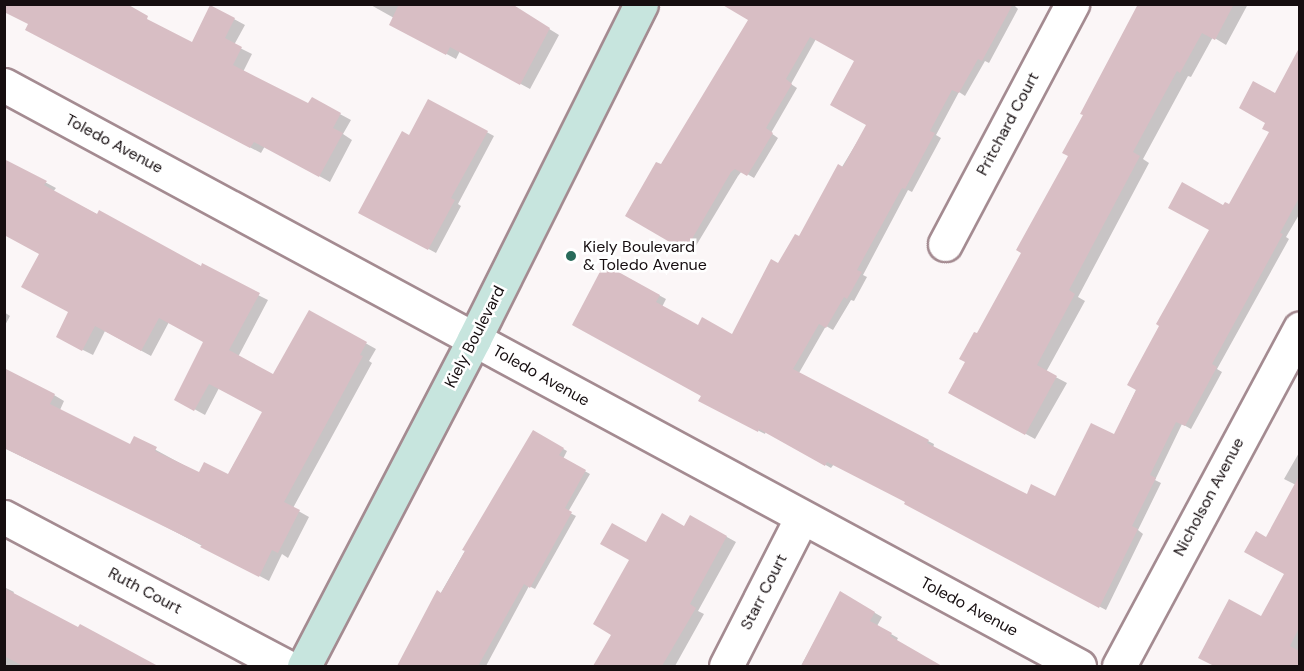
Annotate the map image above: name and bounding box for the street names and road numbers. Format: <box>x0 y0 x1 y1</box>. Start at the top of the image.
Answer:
street label: Pritchard Court <box>973 69 1043 179</box>
street label: Toledo Avenue <box>62 110 166 178</box>
street label: Kiely Boulevard <box>441 283 509 391</box>
street label: Toledo Avenue <box>489 341 593 411</box>
street label: Nicholson Avenue <box>1170 434 1248 560</box>
street label: Starr Court <box>737 551 791 633</box>
street label: Ruth Court <box>105 564 185 618</box>
street label: Toledo Avenue <box>917 573 1021 641</box>

